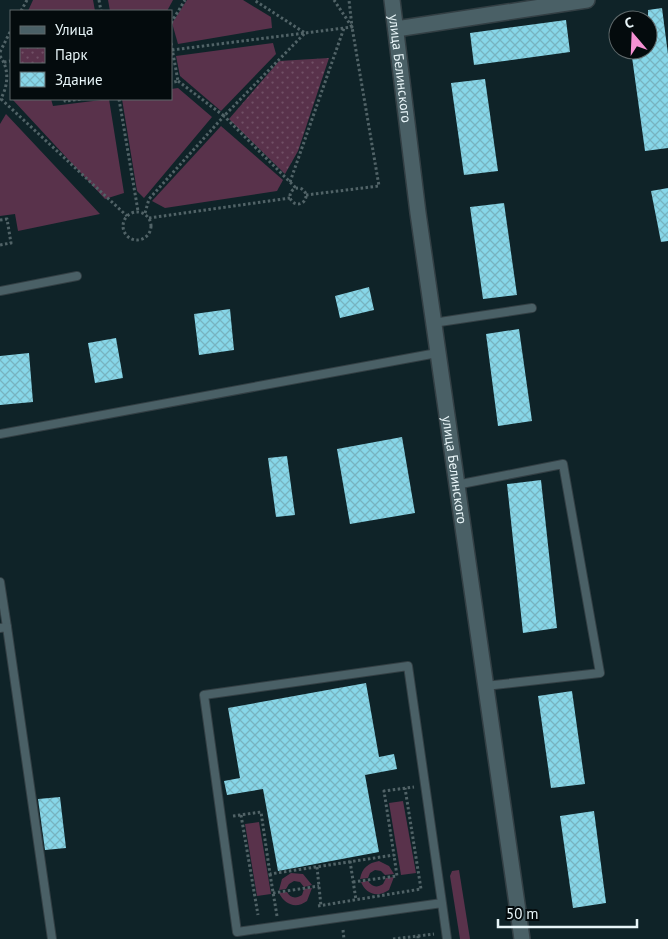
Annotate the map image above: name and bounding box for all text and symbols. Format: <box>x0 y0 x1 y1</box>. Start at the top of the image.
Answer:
legend <box>10 10 172 100</box>
north arrow <box>608 10 658 60</box>
street label: улица Белинского <box>385 13 416 124</box>
text: С <box>622 13 636 32</box>
text: Улица <box>55 20 93 39</box>
text: Парк <box>55 45 88 64</box>
text: Здание <box>55 70 103 89</box>
street label: улица Белинского <box>438 415 471 525</box>
scale bar <box>498 896 637 928</box>
text: 50 m <box>506 904 539 923</box>

